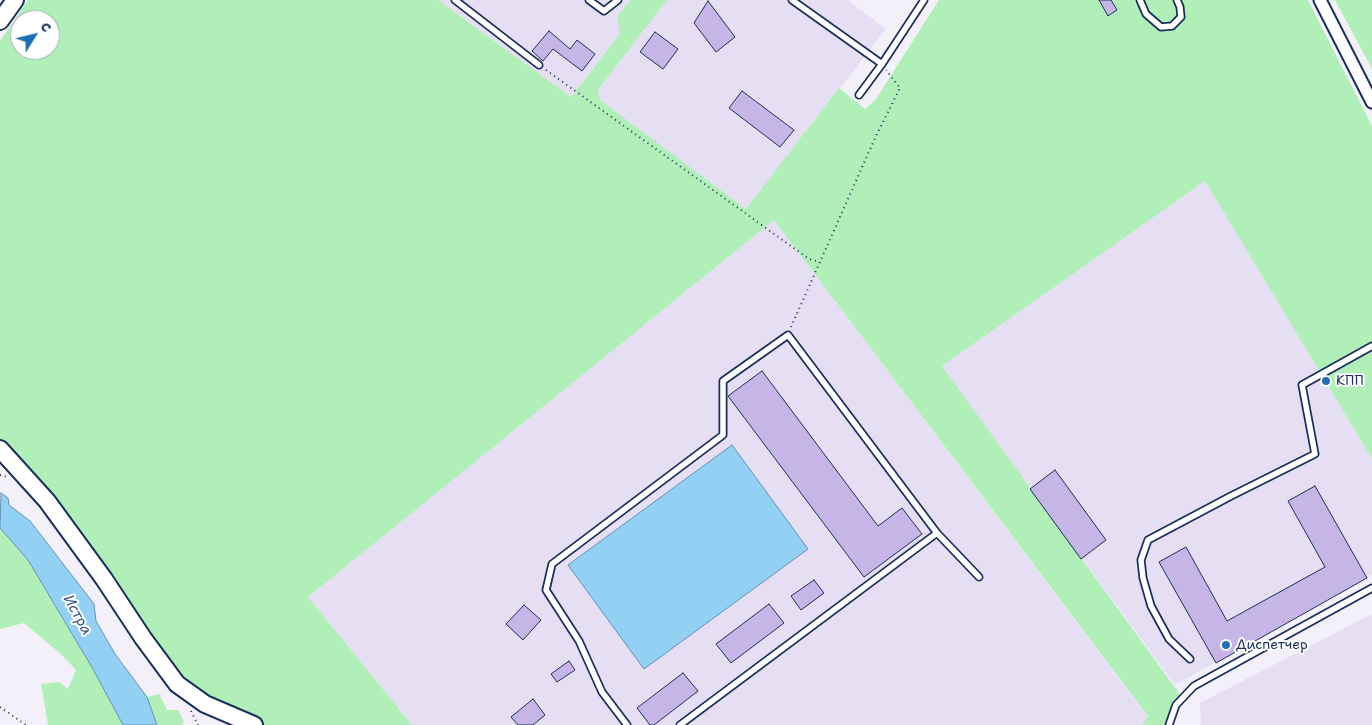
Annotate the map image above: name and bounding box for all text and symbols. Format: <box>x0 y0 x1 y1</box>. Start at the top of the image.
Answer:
north arrow <box>10 10 60 60</box>
text: С <box>37 18 56 36</box>
place label: КПП <box>1336 373 1364 389</box>
marker: КПП <box>1320 375 1332 387</box>
water label: Истра <box>59 592 95 638</box>
place label: Диспетчер <box>1236 637 1308 653</box>
marker: Диспетчер <box>1220 639 1232 651</box>

